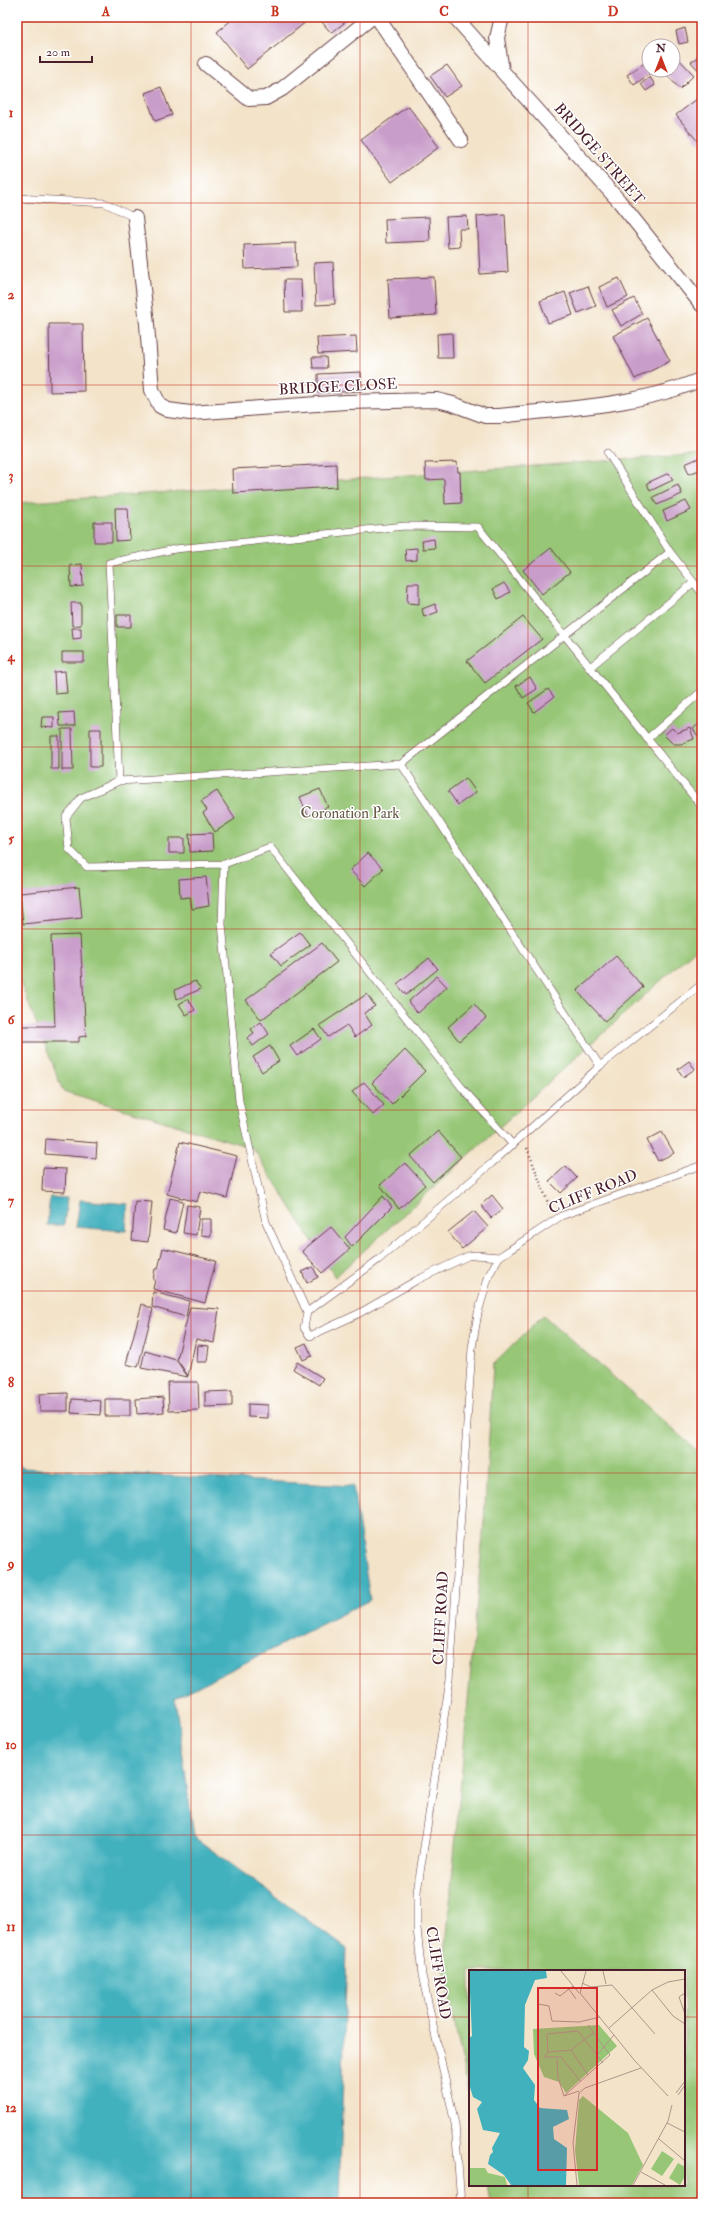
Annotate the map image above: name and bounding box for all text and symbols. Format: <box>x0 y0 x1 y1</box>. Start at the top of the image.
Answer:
text: A <box>101 4 111 20</box>
text: B <box>271 4 279 20</box>
text: C <box>439 4 449 20</box>
text: D <box>608 4 619 20</box>
scale bar <box>40 38 92 64</box>
north arrow <box>641 38 681 78</box>
text: N <box>655 42 667 55</box>
text: 20 m <box>46 45 71 60</box>
street label: BRIDGE STREET <box>550 99 648 209</box>
text: 1 <box>9 105 14 121</box>
text: 2 <box>8 287 15 303</box>
street label: BRIDGE CLOSE <box>278 374 398 400</box>
text: 3 <box>9 468 14 484</box>
text: 4 <box>6 649 15 665</box>
park label: Coronation Park <box>300 804 400 823</box>
text: 5 <box>8 831 14 847</box>
text: 6 <box>8 1012 16 1028</box>
street label: CLIFF ROAD <box>546 1166 640 1218</box>
text: 7 <box>8 1193 15 1209</box>
text: 8 <box>8 1375 14 1391</box>
text: 9 <box>6 1556 15 1572</box>
street label: CLIFF ROAD <box>429 1571 453 1665</box>
text: 10 <box>5 1737 17 1753</box>
text: 11 <box>6 1919 16 1935</box>
street label: CLIFF ROAD <box>421 1925 455 2021</box>
inset map <box>469 1970 685 2186</box>
text: 12 <box>5 2100 17 2116</box>

